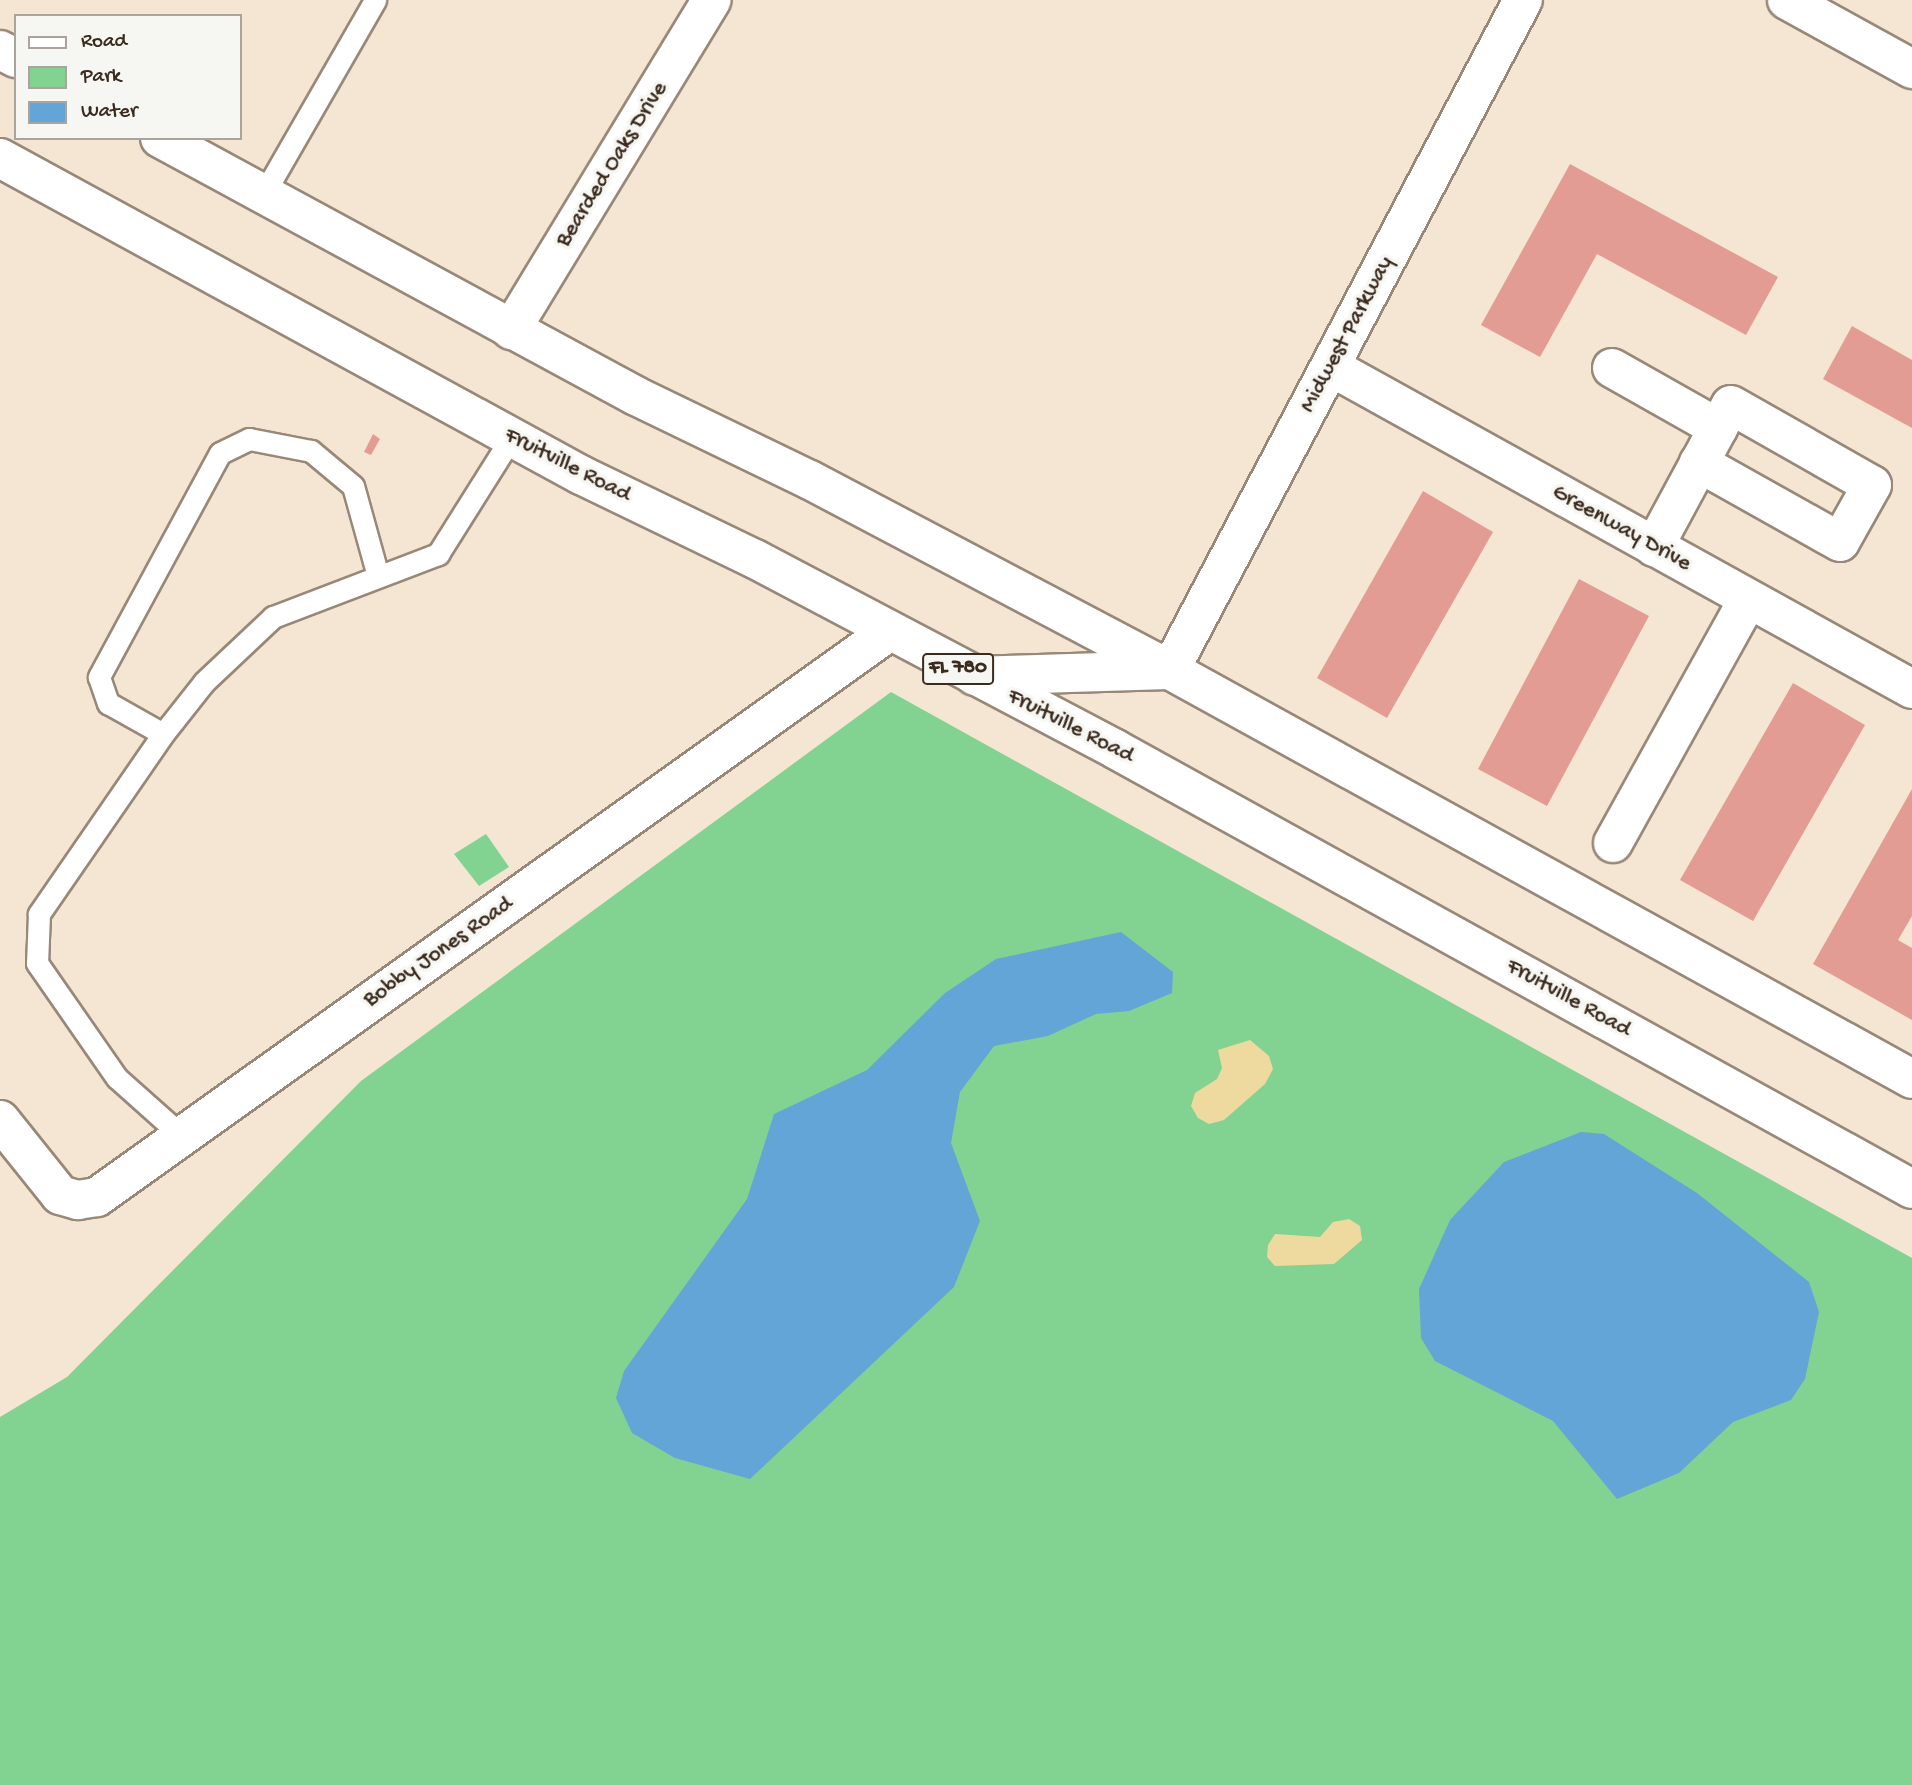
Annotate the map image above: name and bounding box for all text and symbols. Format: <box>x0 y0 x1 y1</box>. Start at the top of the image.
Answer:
legend <box>14 14 242 140</box>
text: Road <box>81 30 127 55</box>
text: Park <box>81 65 121 90</box>
street label: Bearded Oaks Drive <box>551 77 675 253</box>
text: Water <box>81 100 137 125</box>
street label: Midwest Parkway <box>1295 252 1401 418</box>
street label: Fruitville Road <box>499 422 635 510</box>
street label: Greenway Drive <box>1547 479 1695 579</box>
road number: FL 780 <box>921 652 995 686</box>
street label: Fruitville Road <box>1002 683 1138 771</box>
street label: Bobby Jones Road <box>359 891 519 1015</box>
street label: Fruitville Road <box>1501 954 1635 1044</box>

